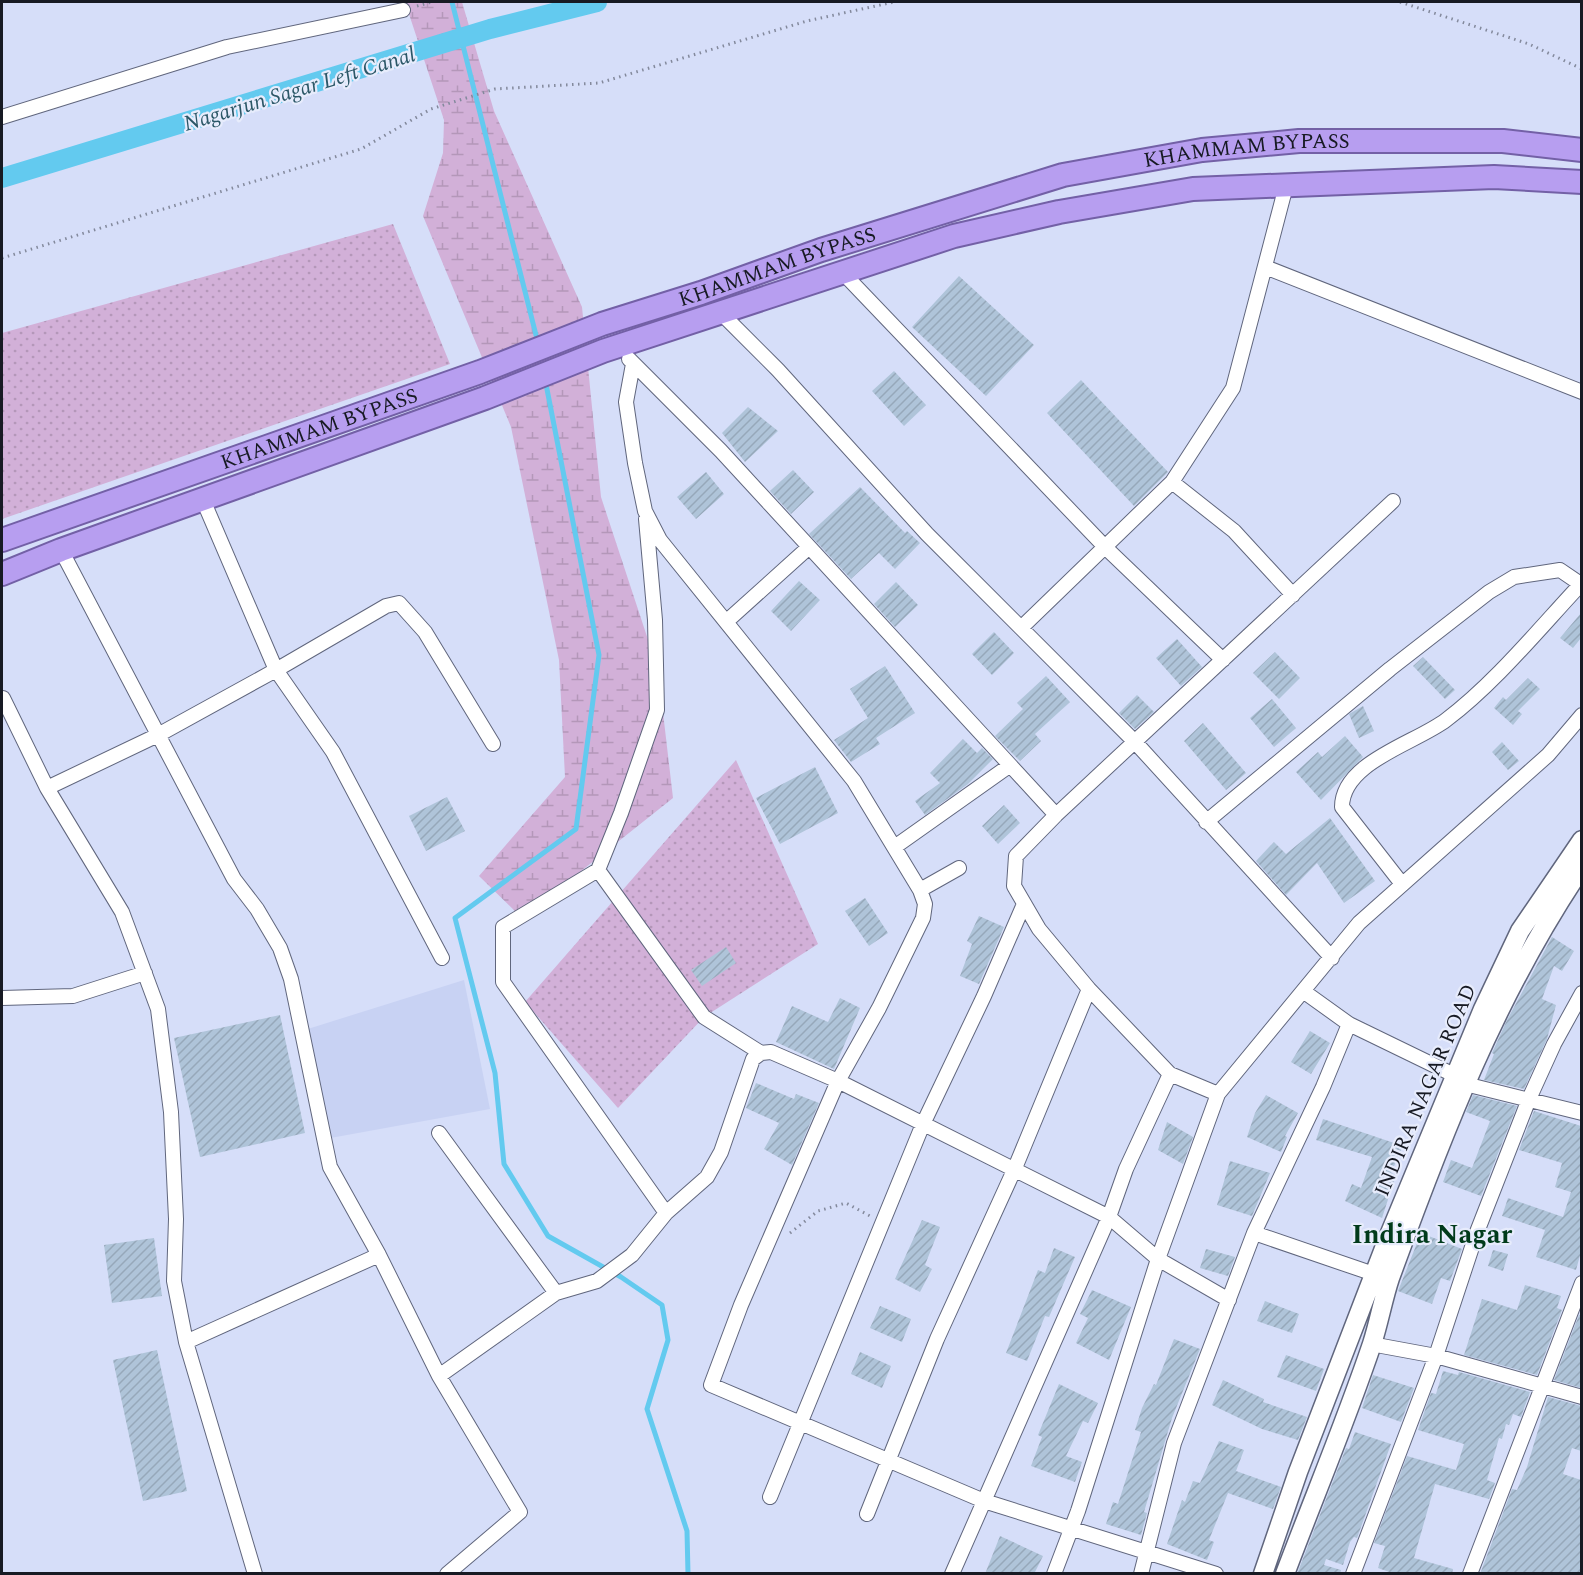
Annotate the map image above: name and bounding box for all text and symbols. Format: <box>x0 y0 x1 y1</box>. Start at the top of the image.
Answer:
water label: Nagarjun Sagar Left Canal <box>179 38 420 140</box>
street label: KHAMMAM BYPASS <box>1141 126 1350 177</box>
street label: KHAMMAM BYPASS <box>674 219 880 316</box>
street label: KHAMMAM BYPASS <box>216 380 422 479</box>
street label: INDIRA NAGAR ROAD <box>1367 979 1485 1202</box>
district label: Indira Nagar <box>1352 1214 1513 1256</box>

